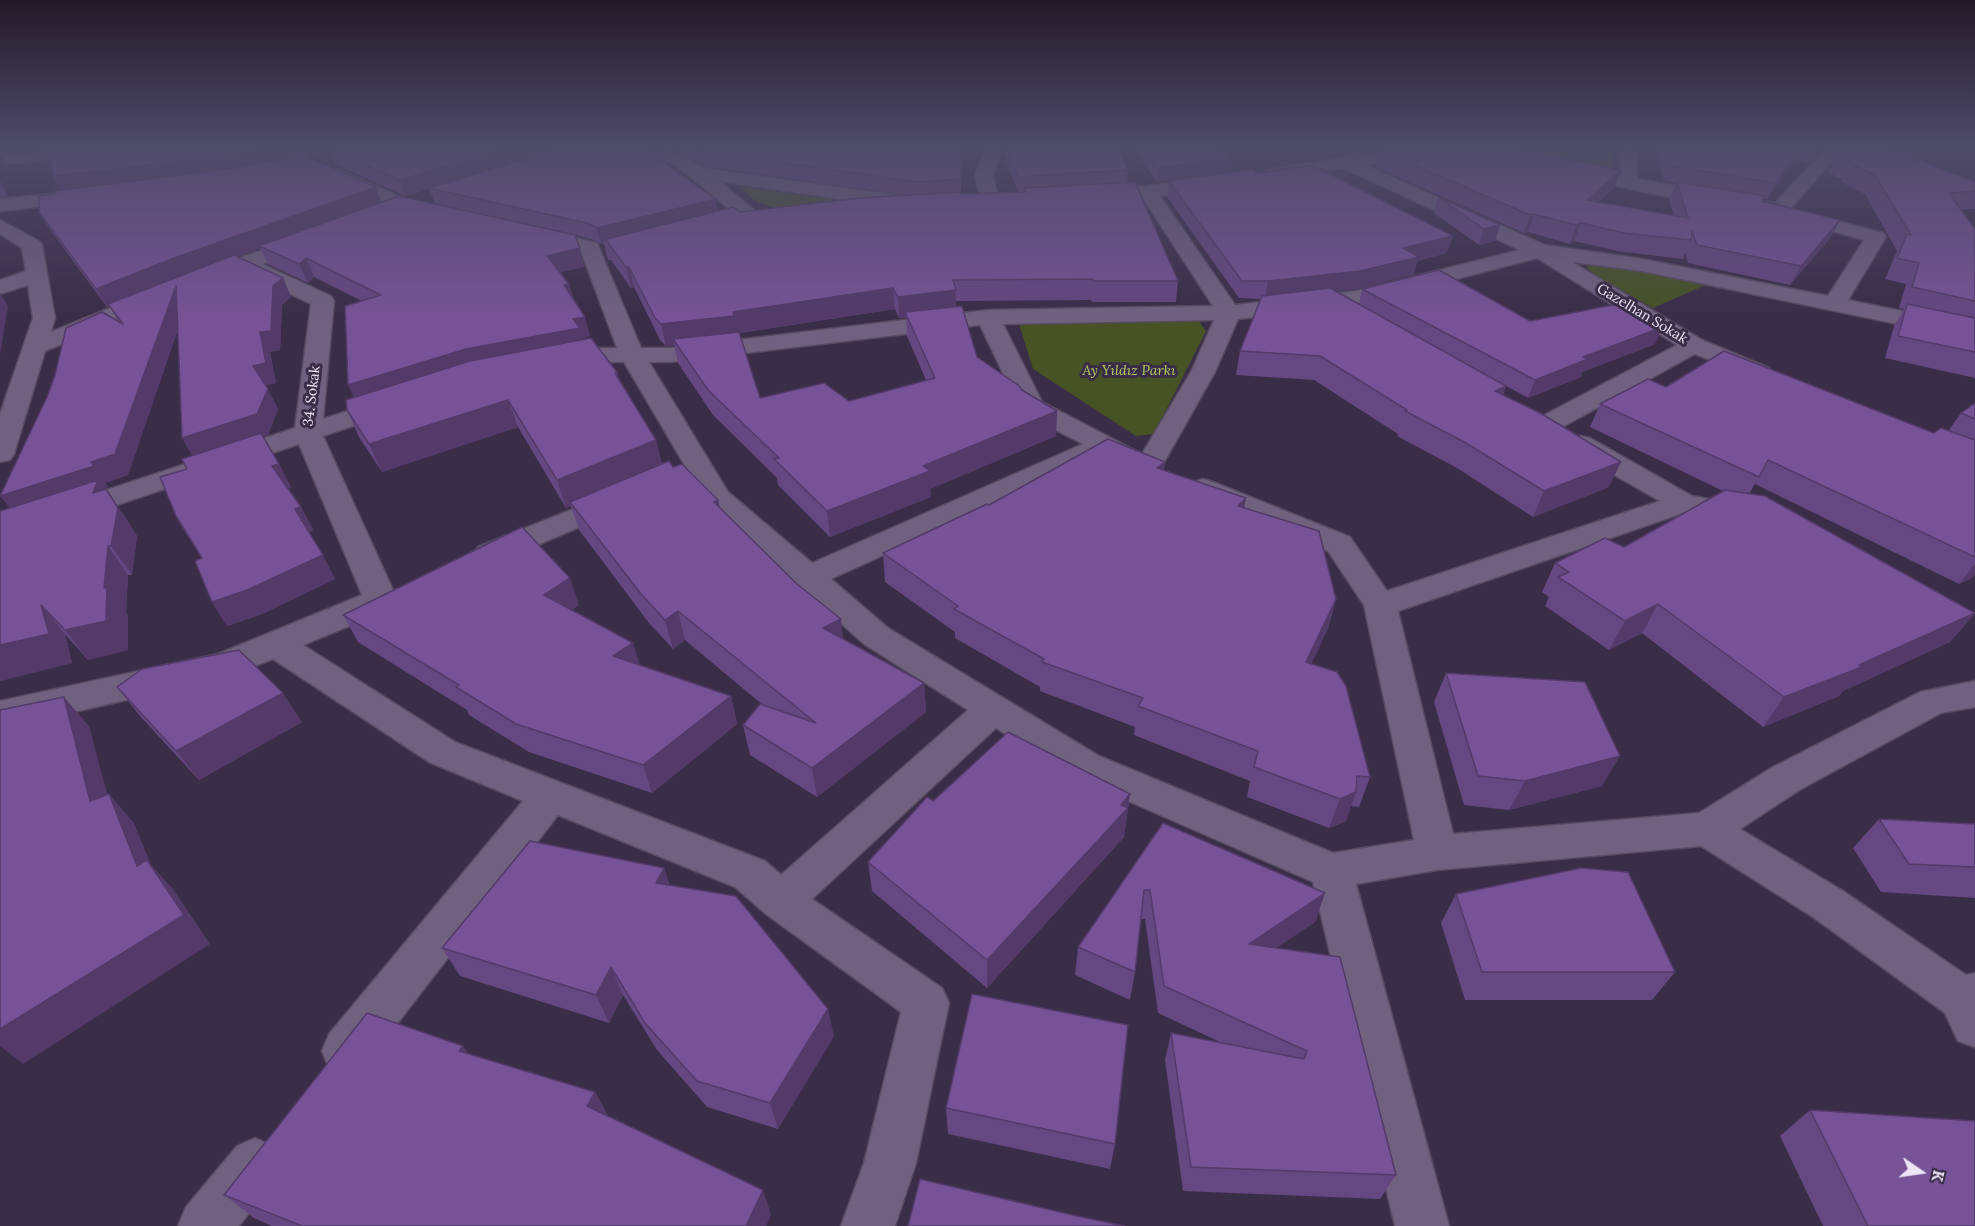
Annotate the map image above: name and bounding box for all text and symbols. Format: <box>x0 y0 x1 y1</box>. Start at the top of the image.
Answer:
street label: Gazelhan Sokak <box>1594 280 1690 348</box>
park label: Ay Yıldız Parkı <box>1083 363 1175 379</box>
street label: 34. Sokak <box>300 365 324 427</box>
north arrow <box>1891 1142 1951 1202</box>
text: K <box>1928 1168 1950 1184</box>

